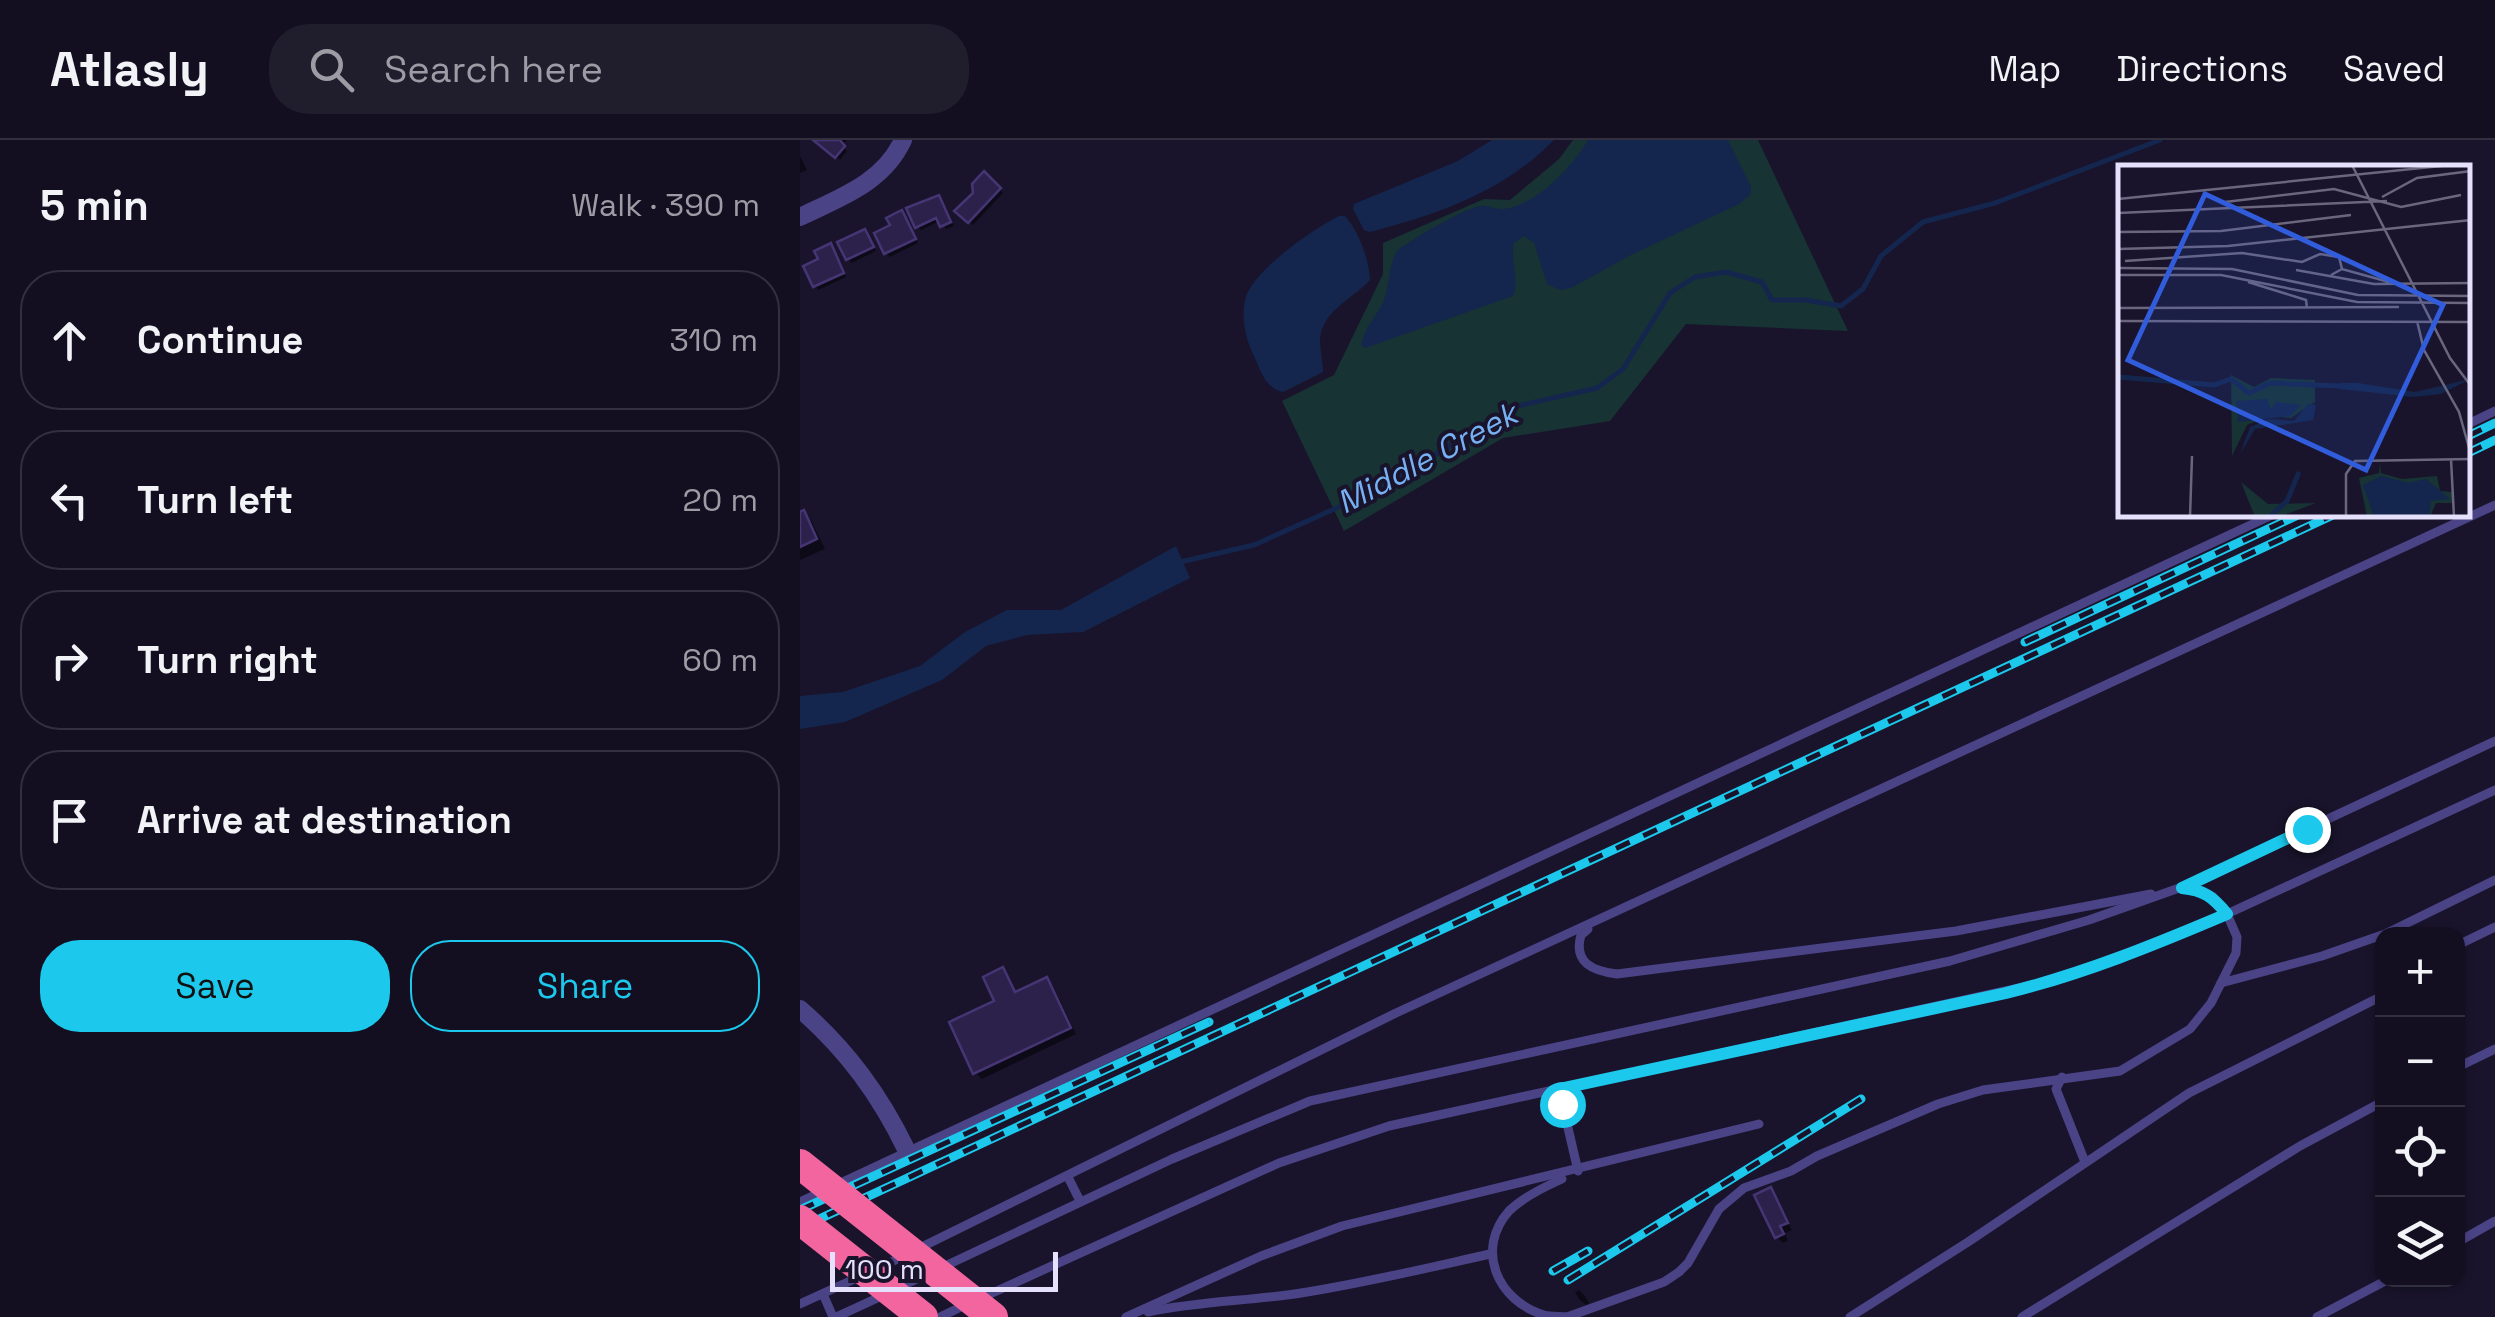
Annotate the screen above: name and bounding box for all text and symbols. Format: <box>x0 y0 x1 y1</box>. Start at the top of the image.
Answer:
search box <box>269 24 969 114</box>
text: Atlasly <box>50 39 209 100</box>
icon: search <box>304 42 359 97</box>
text: Search here <box>384 45 603 93</box>
text: Map <box>1988 47 2061 91</box>
text: Directions <box>2116 47 2288 91</box>
text: Saved <box>2343 47 2445 91</box>
inset map <box>2118 165 2470 518</box>
text: 5 min <box>40 179 149 232</box>
text: Walk · 390 m <box>571 185 760 225</box>
icon: ahead <box>42 313 97 368</box>
text: Continue <box>137 316 303 364</box>
text: 310 m <box>670 320 758 360</box>
water label: Middle Creek <box>1330 392 1528 522</box>
icon: left <box>42 473 97 528</box>
text: Turn left <box>137 476 293 524</box>
text: 20 m <box>682 480 758 520</box>
icon: right <box>42 633 97 688</box>
text: Turn right <box>137 636 318 684</box>
text: 60 m <box>682 640 758 680</box>
icon: arrive <box>42 793 97 848</box>
text: Arrive at destination <box>137 796 512 844</box>
route end <box>2285 807 2331 853</box>
map controls <box>2375 927 2465 1287</box>
button: + <box>2375 927 2465 1017</box>
button: Save <box>40 940 390 1032</box>
button: Share <box>410 940 760 1032</box>
button: − <box>2375 1017 2465 1107</box>
route start <box>1540 1082 1586 1128</box>
button: locate <box>2375 1107 2465 1197</box>
button: layers <box>2375 1197 2465 1287</box>
scale bar <box>830 1247 1058 1292</box>
text: 100 m <box>845 1251 924 1287</box>

